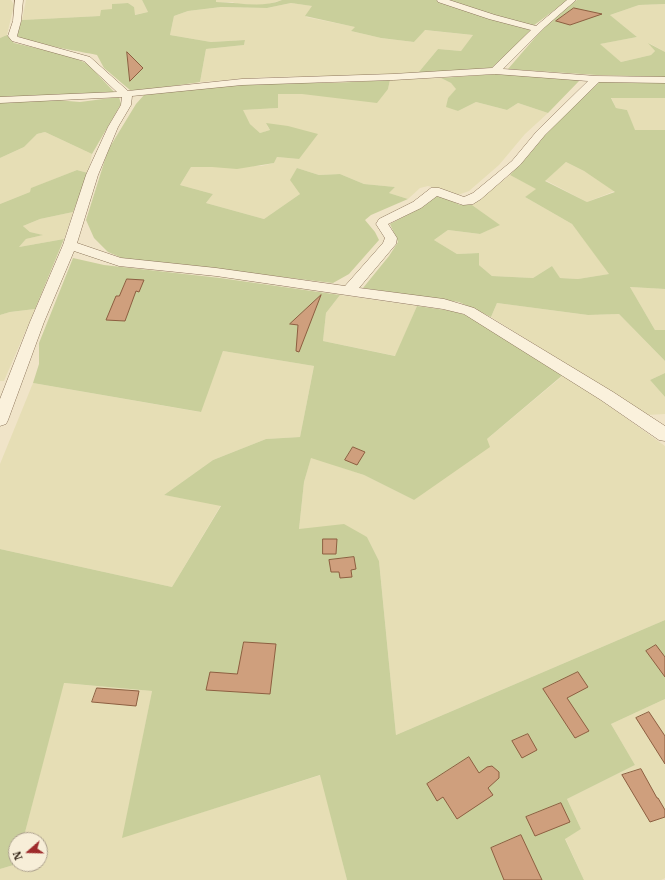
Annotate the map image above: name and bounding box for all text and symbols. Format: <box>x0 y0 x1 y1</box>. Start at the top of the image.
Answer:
north arrow <box>8 832 48 872</box>
text: N <box>10 849 26 862</box>

